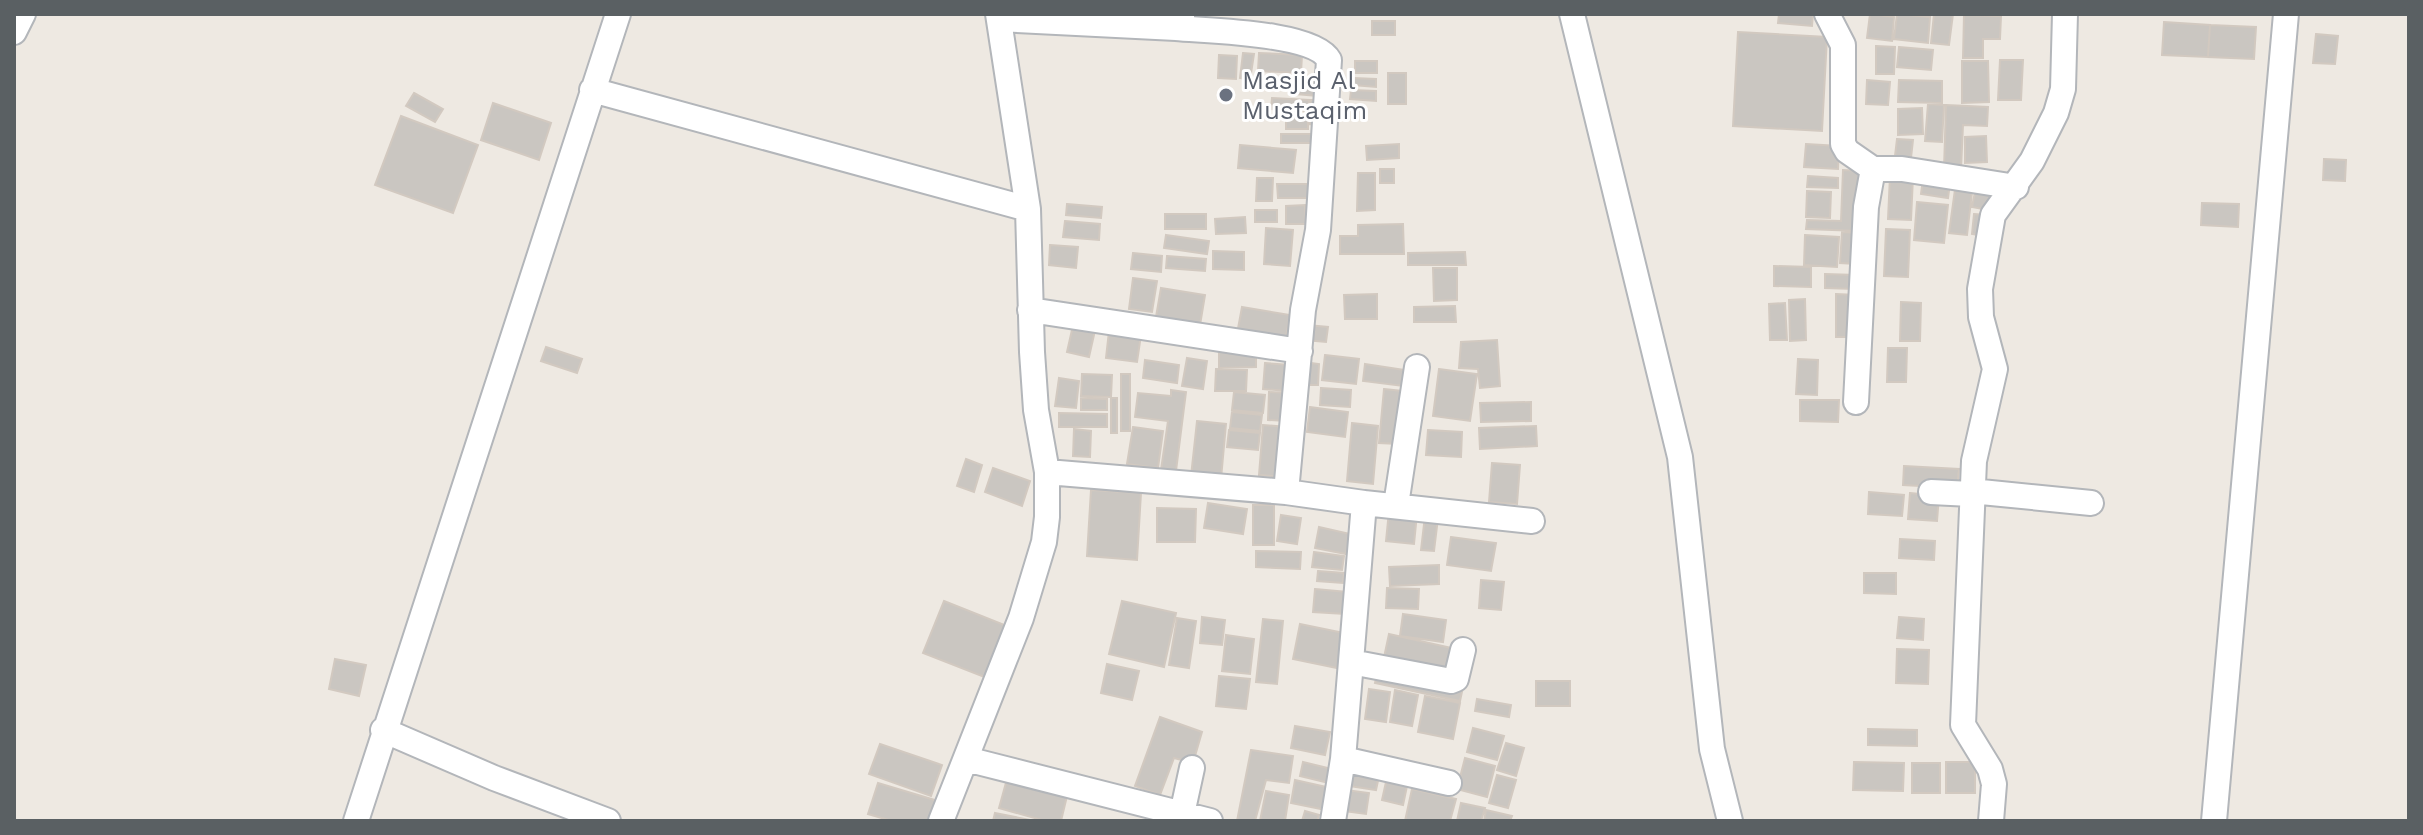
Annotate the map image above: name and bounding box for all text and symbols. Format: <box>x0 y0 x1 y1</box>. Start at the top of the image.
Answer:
place label: Masjid Al Mustaqim <box>1242 65 1367 125</box>
marker: Masjid Al Mustaqim <box>1217 86 1235 104</box>

